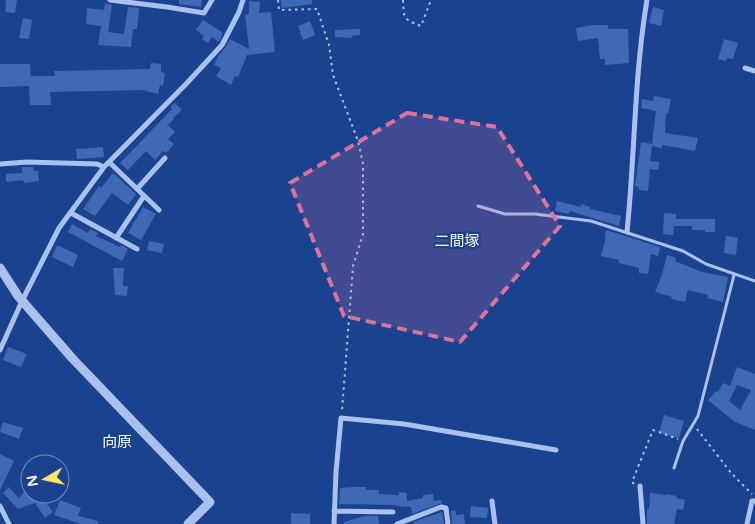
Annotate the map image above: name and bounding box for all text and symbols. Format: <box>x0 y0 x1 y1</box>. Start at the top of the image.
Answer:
district label: 二間塚 <box>434 232 480 250</box>
district label: 向原 <box>102 433 132 451</box>
north arrow <box>20 454 70 504</box>
text: N <box>23 474 42 488</box>

